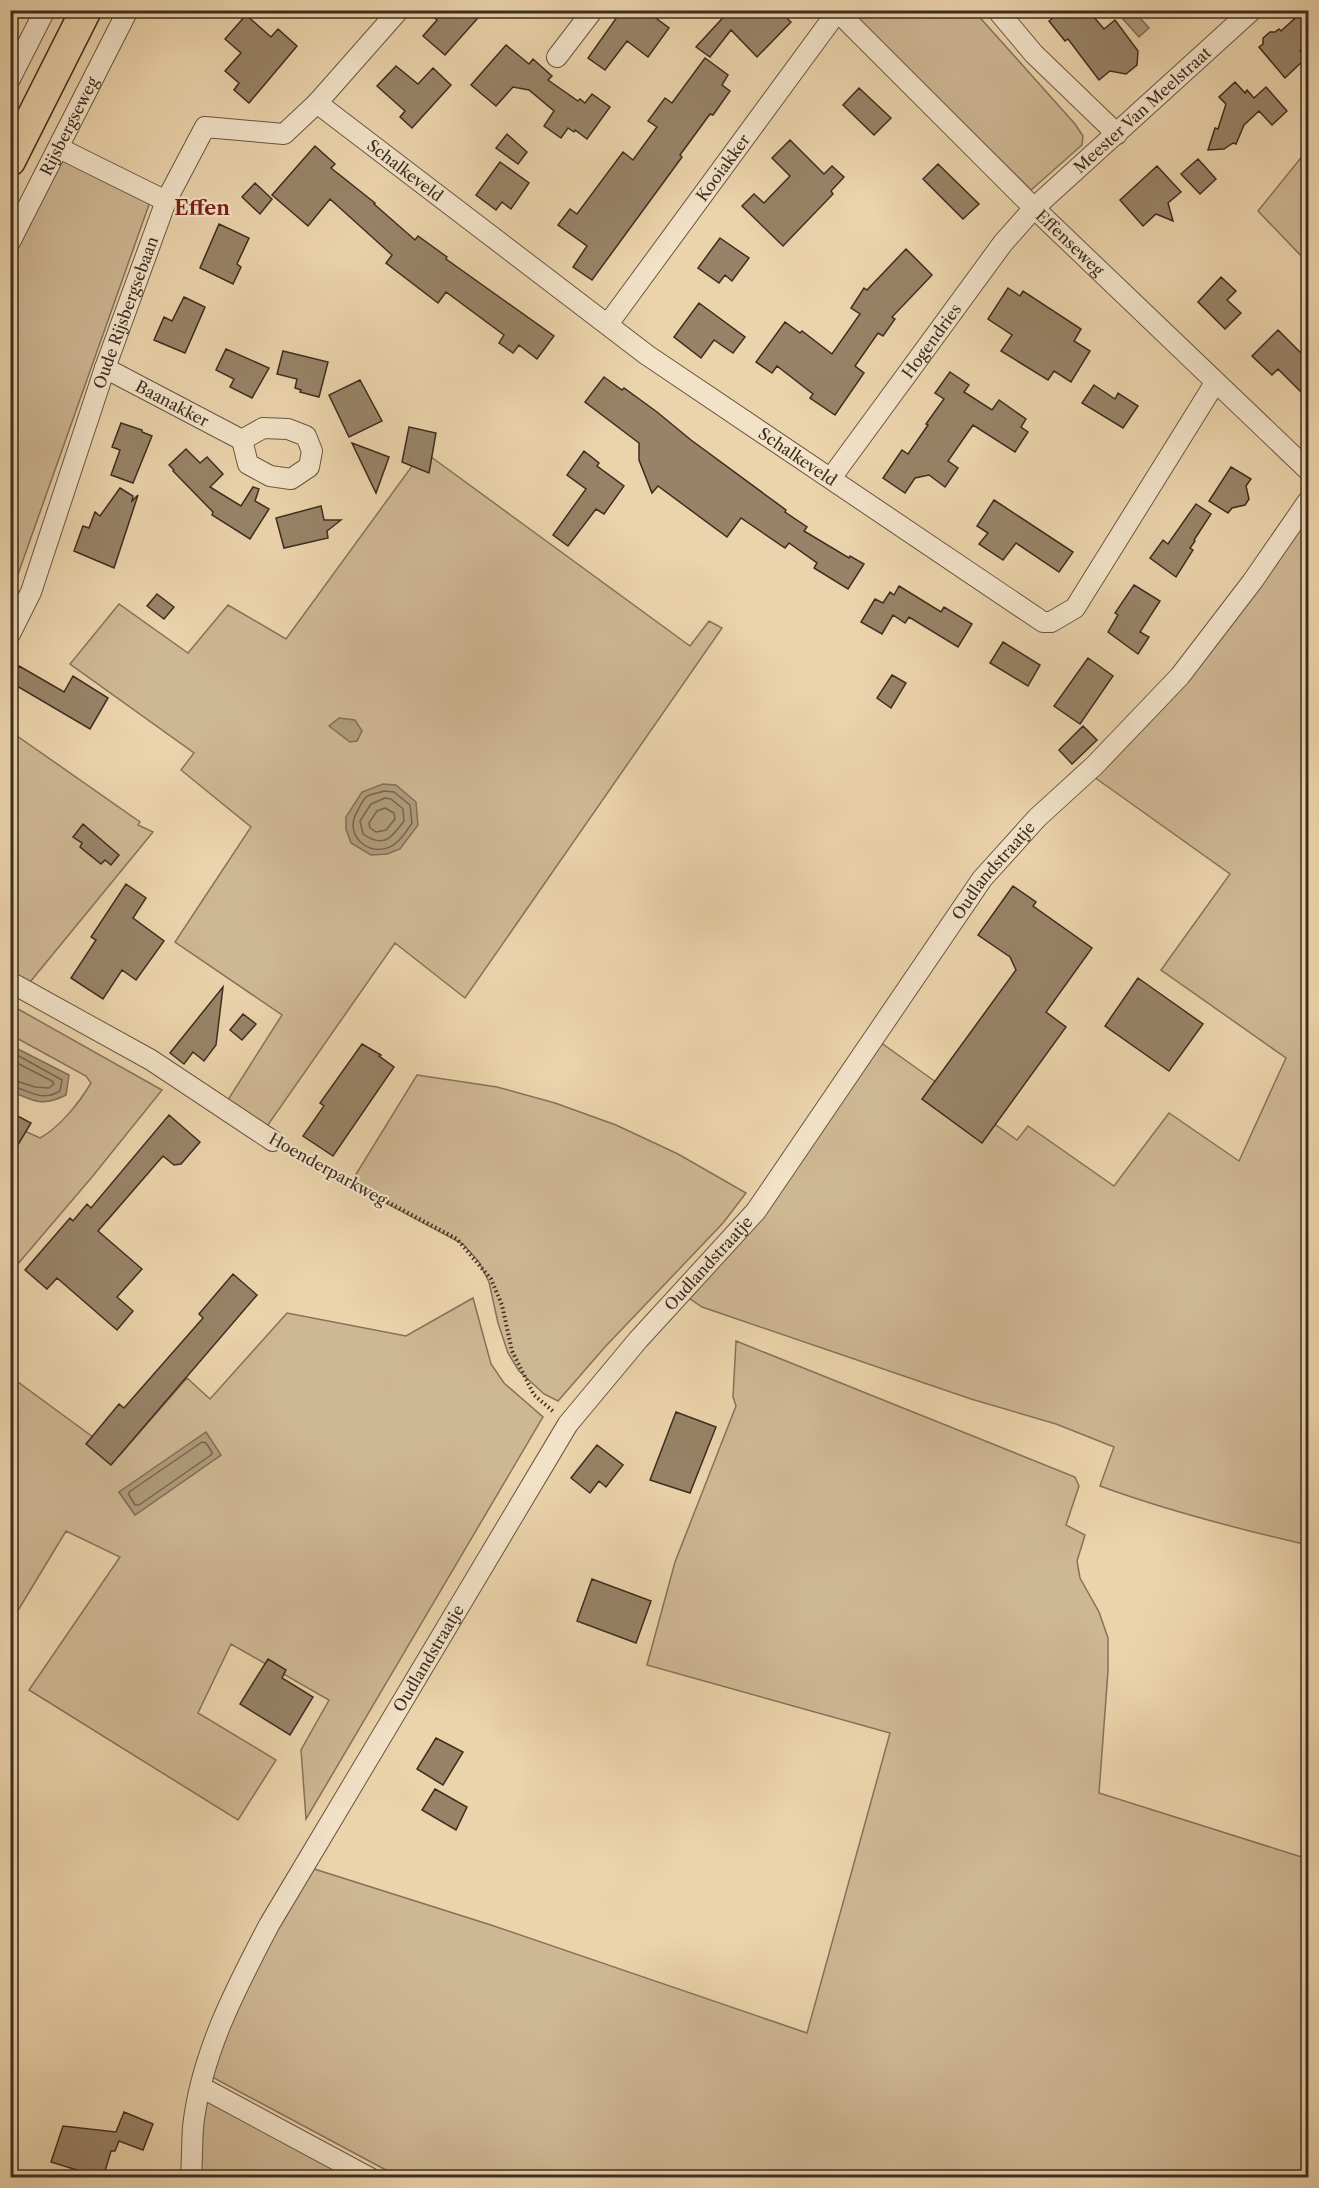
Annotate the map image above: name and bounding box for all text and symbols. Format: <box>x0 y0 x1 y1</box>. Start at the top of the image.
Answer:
street label: Meester Van Meelstraat <box>1069 42 1215 177</box>
street label: Rijsbergseweg <box>36 73 103 179</box>
street label: Kooiakker <box>692 130 754 205</box>
street label: Schalkeveld <box>363 135 447 206</box>
district label: Effen <box>174 196 230 220</box>
street label: Effenseweg <box>1032 205 1109 280</box>
street label: Oude Rijsbergsebaan <box>89 234 162 391</box>
street label: Hogendries <box>897 299 965 382</box>
street label: Baanakker <box>132 376 213 431</box>
street label: Schalkeveld <box>755 423 841 490</box>
street label: Oudlandstraatje <box>947 817 1039 923</box>
street label: Hoenderparkweg <box>266 1128 391 1210</box>
street label: Oudlandstraatje <box>660 1212 757 1315</box>
street label: Oudlandstraatje <box>389 1601 468 1715</box>

